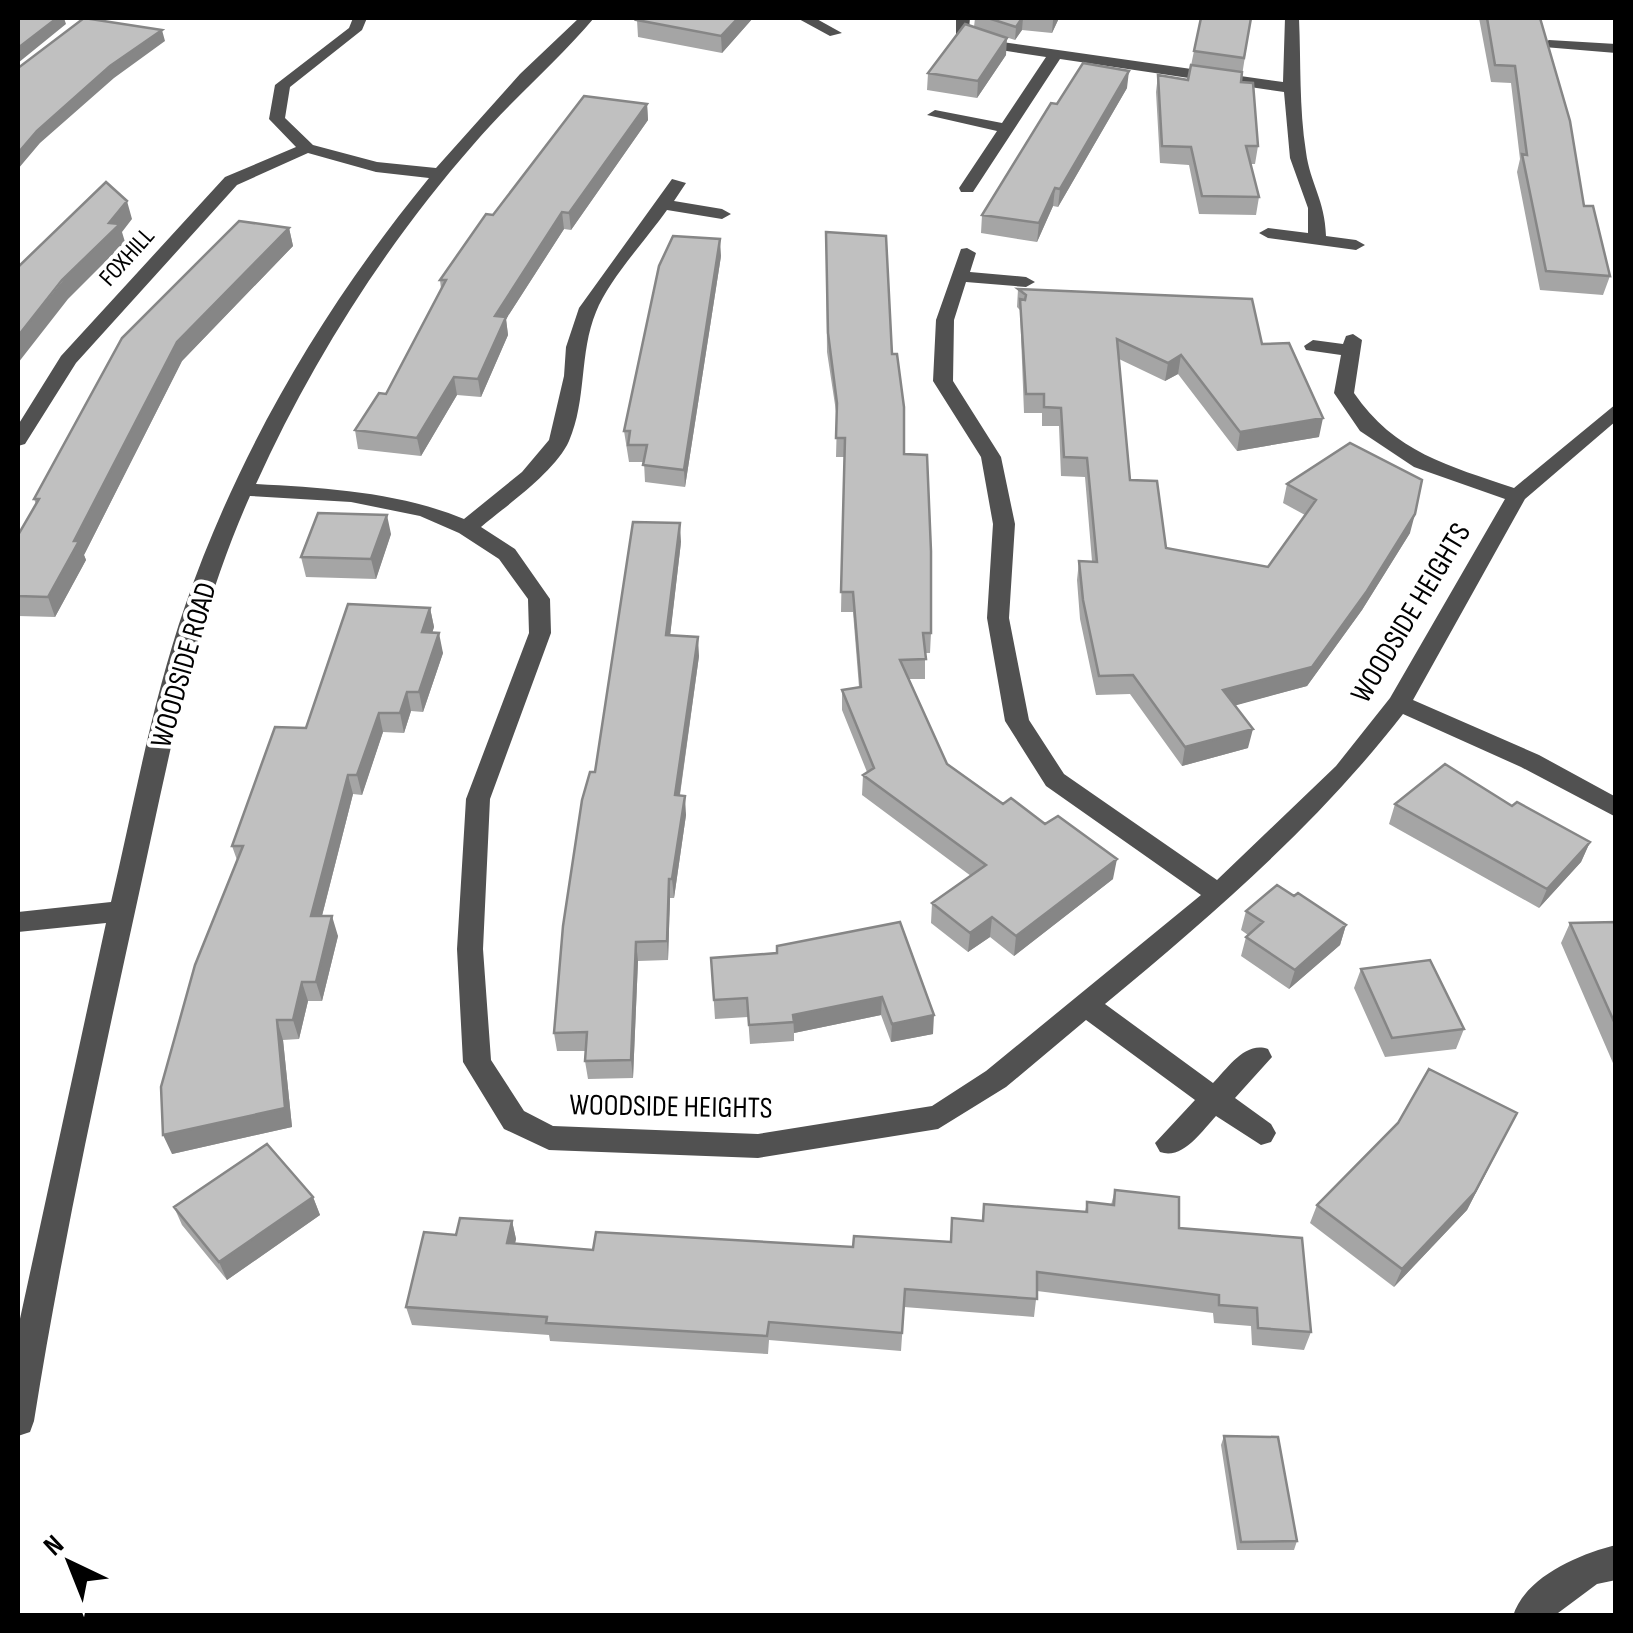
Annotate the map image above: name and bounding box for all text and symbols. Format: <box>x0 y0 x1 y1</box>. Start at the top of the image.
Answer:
street label: FOXHILL <box>93 221 161 293</box>
street label: WOODSIDE HEIGHTS <box>1343 517 1479 709</box>
street label: WOODSIDE ROAD <box>143 578 225 752</box>
street label: WOODSIDE HEIGHTS <box>569 1087 773 1127</box>
north arrow <box>20 1513 120 1613</box>
text: N <box>37 1529 71 1563</box>

